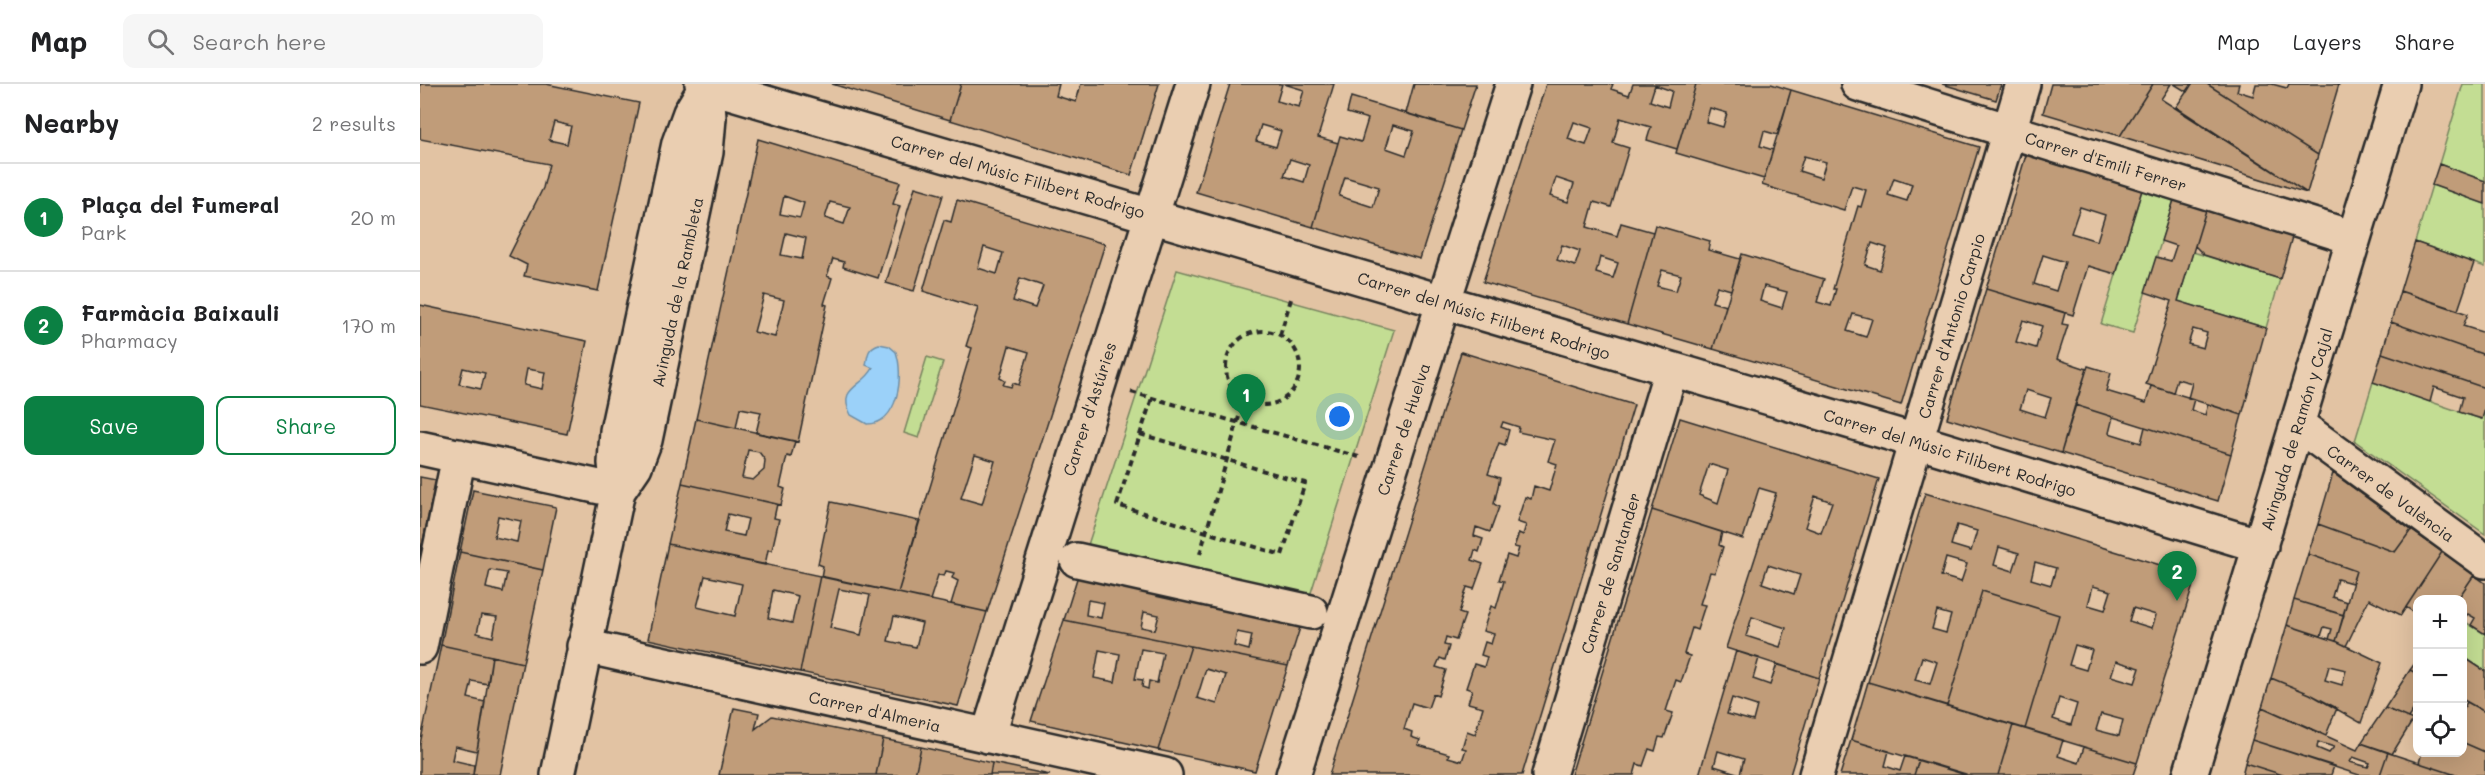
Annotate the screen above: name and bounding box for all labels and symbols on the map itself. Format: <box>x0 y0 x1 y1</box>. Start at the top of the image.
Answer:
street label: Carrer d'Emili Ferrer <box>2023 126 2189 196</box>
street label: Carrer del Músic Filibert Rodrigo <box>889 130 1147 222</box>
street label: Avinguda de la Rambleta <box>647 195 707 389</box>
street label: Carrer d'Antonio Carpio <box>1913 231 1989 421</box>
street label: Carrer del Músic Filibert Rodrigo <box>1355 267 1613 363</box>
street label: Avinguda de Ramón y Cajal <box>2255 325 2337 533</box>
street label: Carrer d'Astúries <box>1057 339 1121 479</box>
street label: Carrer de Huelva <box>1372 360 1434 498</box>
pin: 1 <box>1226 374 1266 424</box>
your location <box>1325 402 1354 431</box>
street label: Carrer del Músic Filibert Rodrigo <box>1821 404 2079 500</box>
street label: Carrer de València <box>2323 440 2459 546</box>
street label: Carrer de Santander <box>1575 490 1645 656</box>
pin: 2 <box>2158 552 2196 601</box>
street label: Carrer d'Almeria <box>807 686 943 736</box>

